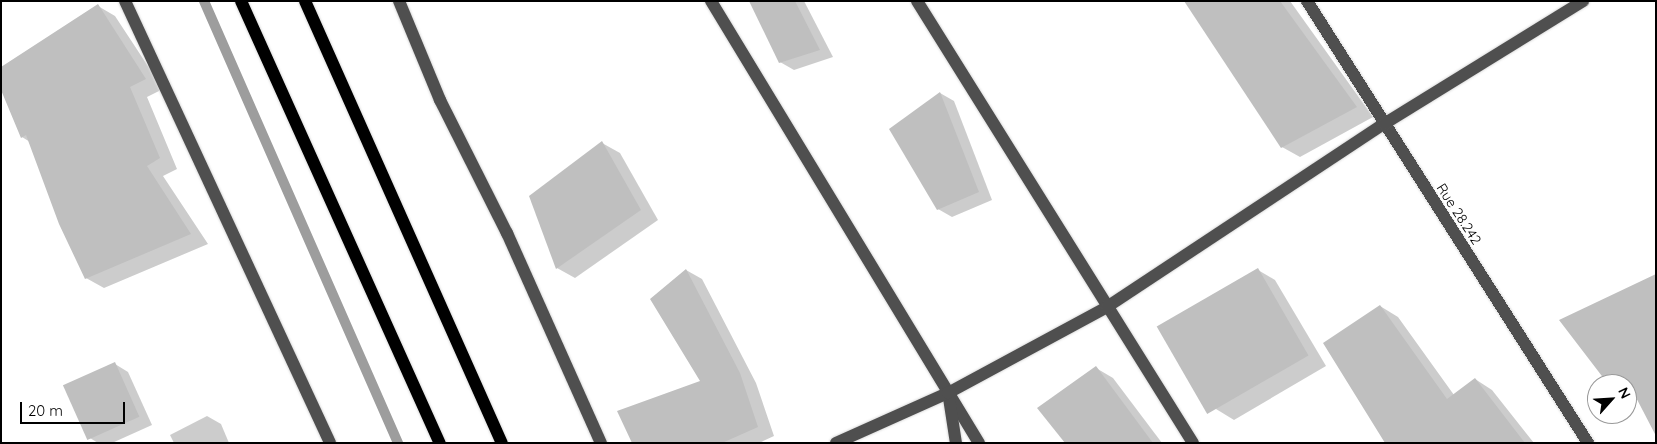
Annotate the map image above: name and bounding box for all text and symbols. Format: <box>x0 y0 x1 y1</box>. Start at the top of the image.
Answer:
street label: Rue 28.242 <box>1433 180 1485 248</box>
north arrow <box>1587 374 1637 424</box>
text: N <box>1614 384 1635 401</box>
scale bar <box>22 392 128 424</box>
text: 20 m <box>28 401 63 420</box>

